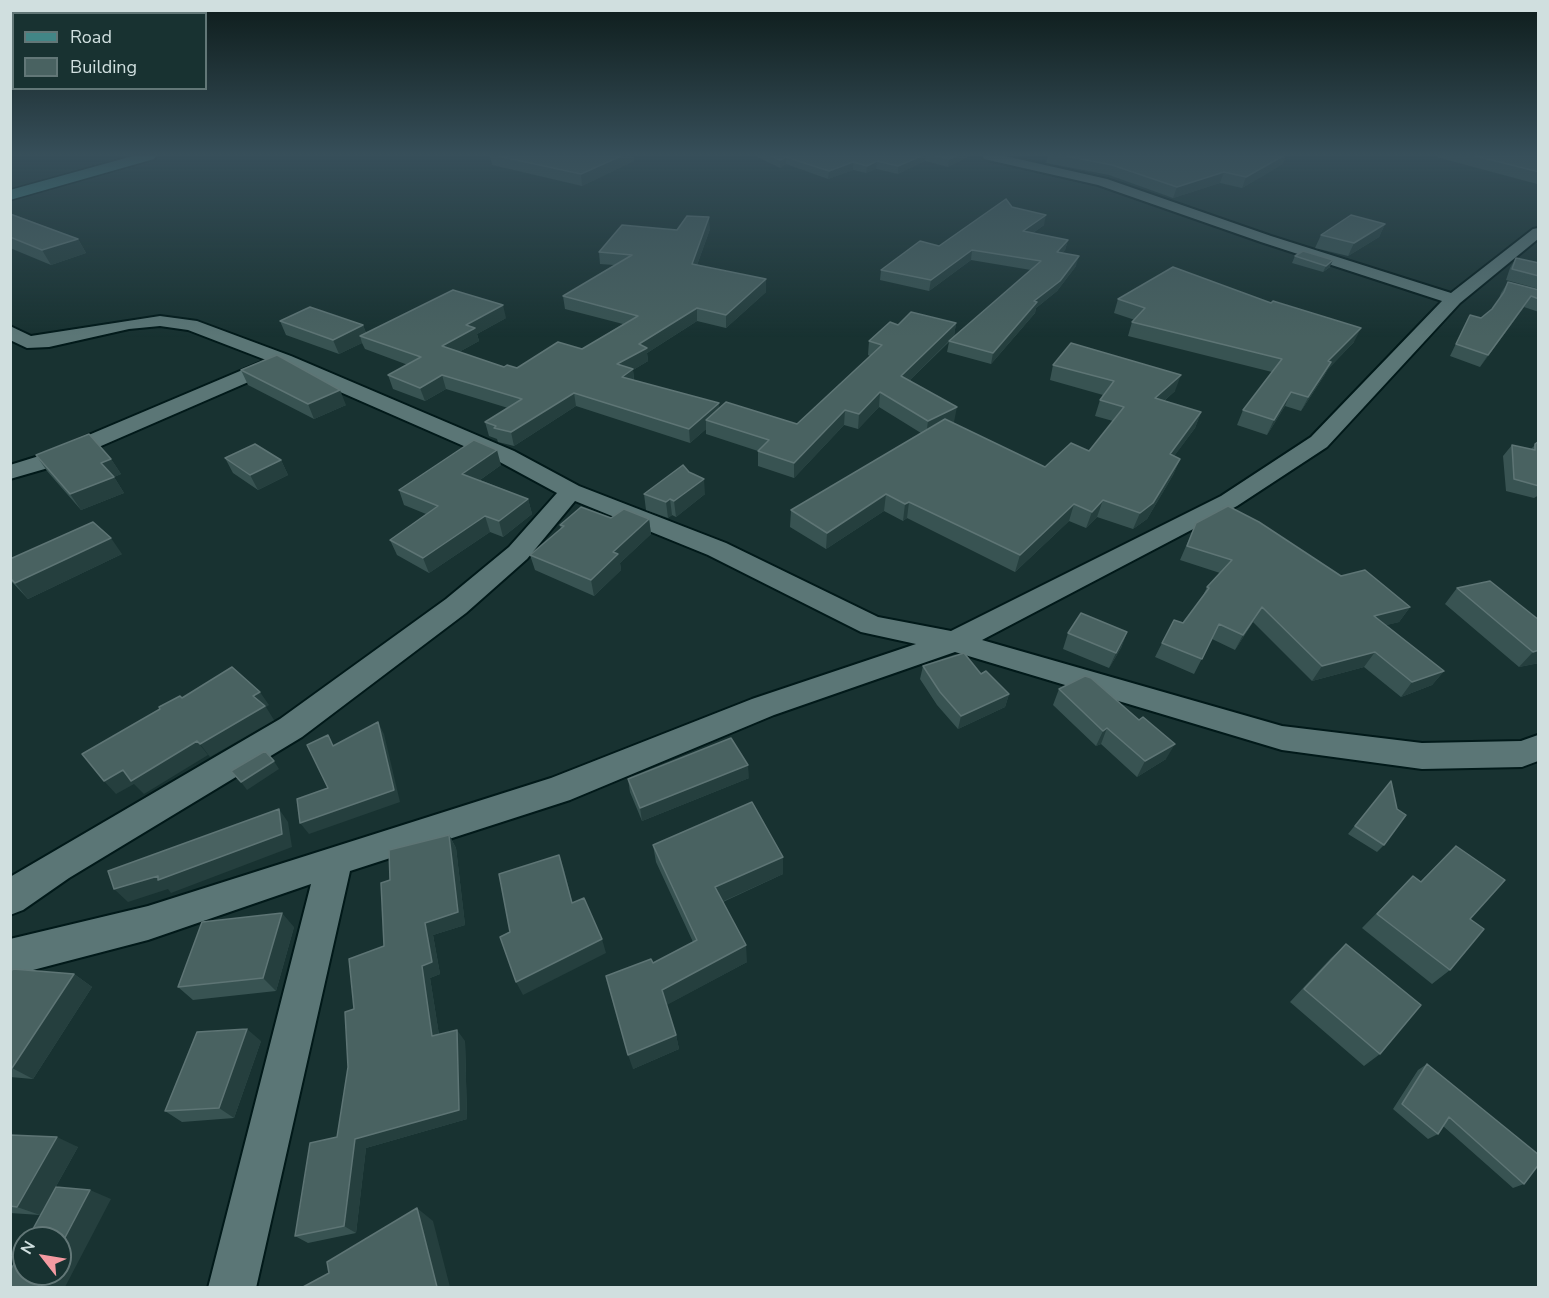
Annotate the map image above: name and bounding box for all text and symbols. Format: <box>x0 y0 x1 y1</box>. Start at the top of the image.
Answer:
legend <box>12 12 207 90</box>
text: Road <box>70 25 112 49</box>
text: Building <box>70 55 137 79</box>
north arrow <box>12 1226 72 1286</box>
text: N <box>16 1237 41 1259</box>

